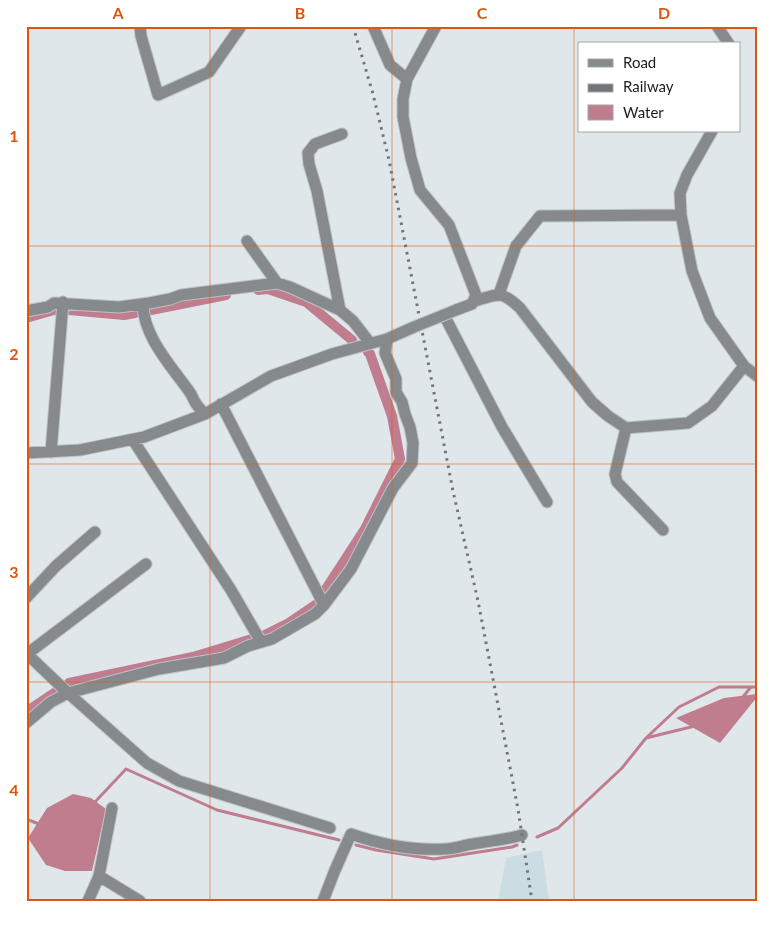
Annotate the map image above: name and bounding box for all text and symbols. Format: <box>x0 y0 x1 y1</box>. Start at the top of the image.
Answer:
text: A <box>111 3 124 22</box>
text: B <box>295 3 305 22</box>
text: C <box>477 3 488 22</box>
text: D <box>658 3 670 22</box>
legend <box>578 42 740 132</box>
text: Road <box>623 53 656 71</box>
text: Railway <box>623 77 674 95</box>
text: Water <box>623 103 664 121</box>
text: 1 <box>9 126 19 145</box>
text: 2 <box>9 344 19 363</box>
text: 3 <box>9 562 19 581</box>
text: 4 <box>9 780 19 799</box>

